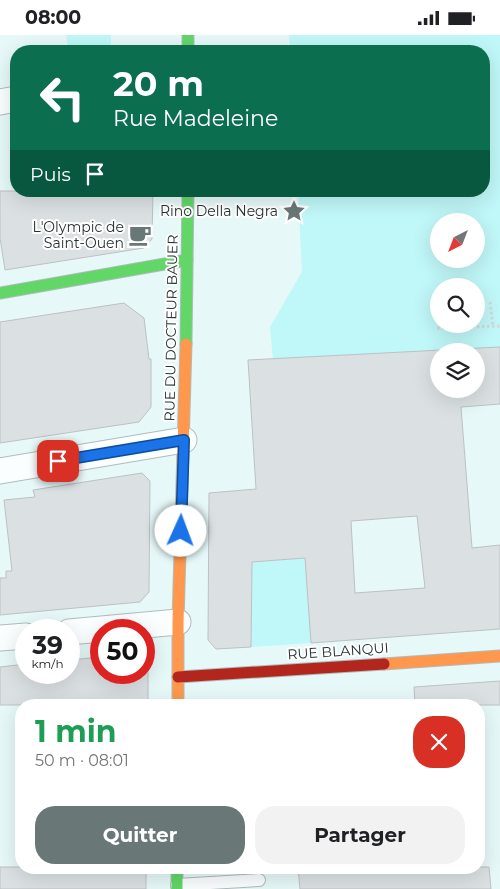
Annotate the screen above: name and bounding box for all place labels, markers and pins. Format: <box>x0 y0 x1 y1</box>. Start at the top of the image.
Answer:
place icon: Rino Della Negra <box>281 198 307 224</box>
place label: Rino Della Negra <box>160 202 278 220</box>
place label: L'Olympic de Saint-Ouen <box>33 218 124 252</box>
cafe icon: L'Olympic de Saint-Ouen <box>127 222 153 248</box>
pin <box>37 440 79 482</box>

